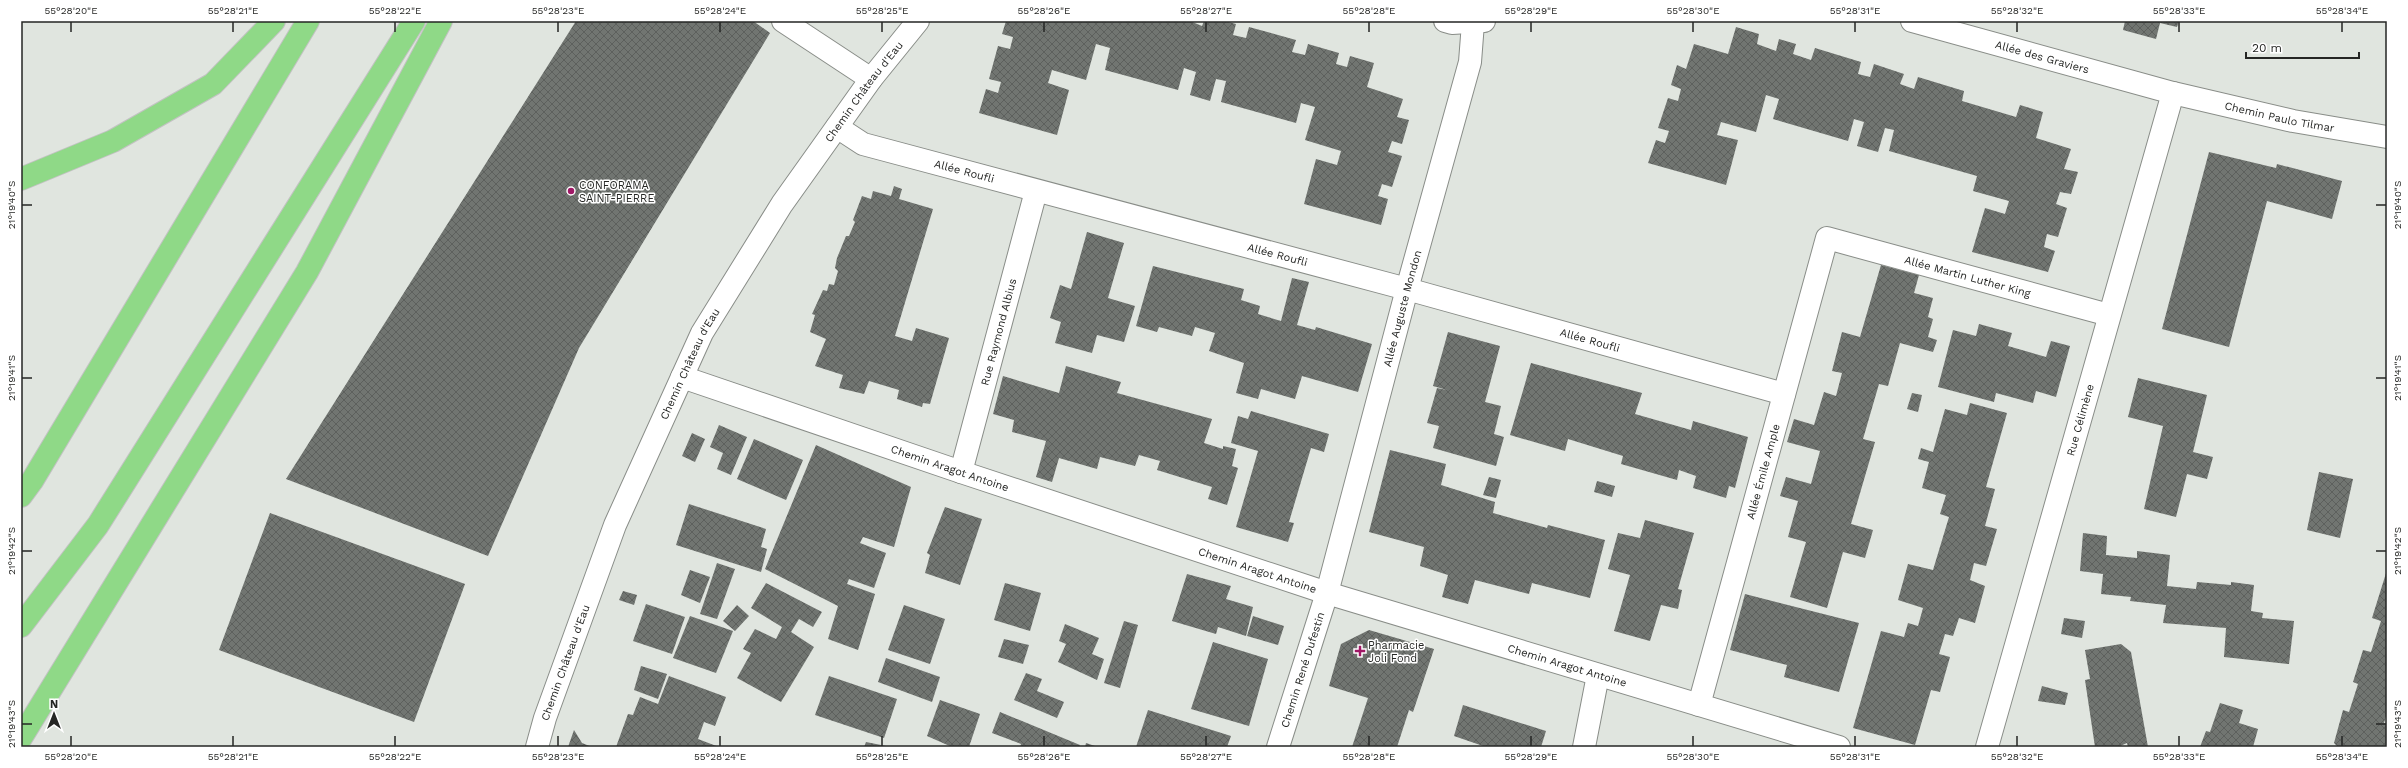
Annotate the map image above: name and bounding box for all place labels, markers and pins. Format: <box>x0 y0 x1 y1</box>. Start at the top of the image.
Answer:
place label: CONFORAMA SAINT-PIERRE <box>579 179 654 205</box>
marker: CONFORAMA SAINT-PIERRE <box>566 186 576 196</box>
place label: Pharmacie Joli Fond <box>1368 639 1424 665</box>
marker: Pharmacie Joli Fond <box>1355 646 1365 656</box>

